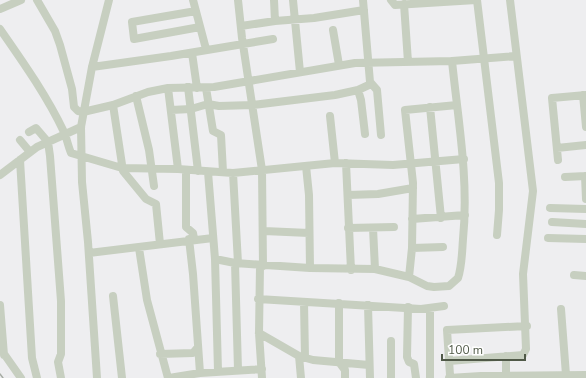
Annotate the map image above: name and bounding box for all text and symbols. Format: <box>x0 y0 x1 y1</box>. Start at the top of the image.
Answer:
scale bar <box>442 336 525 362</box>
text: 100 m <box>448 342 483 358</box>

